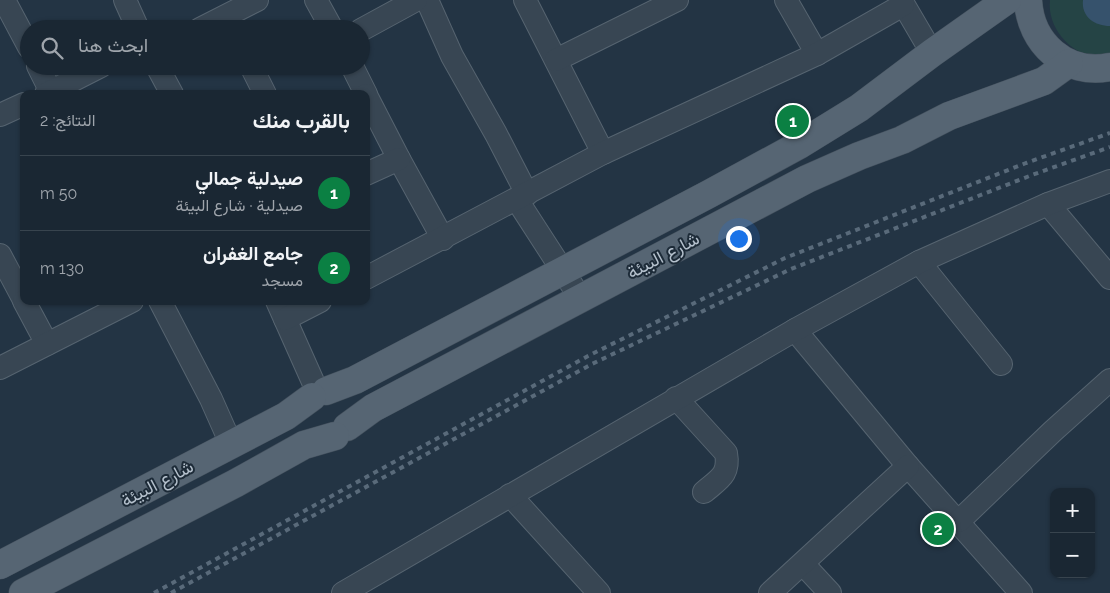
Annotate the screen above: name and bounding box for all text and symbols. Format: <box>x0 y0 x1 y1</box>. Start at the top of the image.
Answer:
search box <box>20 20 370 75</box>
icon: search <box>38 34 66 62</box>
text: ابحث هنا <box>78 34 148 56</box>
pin: 1 <box>777 102 809 140</box>
text: بالقرب منك <box>253 108 350 133</box>
text: النتائج: 2 <box>40 111 95 130</box>
text: صيدلية جمالي <box>195 167 303 189</box>
text: 50 m <box>40 184 77 203</box>
text: 1 <box>330 184 338 203</box>
text: صيدلية · شارع البيئة <box>175 196 303 215</box>
your location <box>726 226 752 252</box>
street label: شارع البيئة <box>623 227 704 285</box>
text: جامع الغفران <box>203 242 303 264</box>
text: 130 m <box>40 259 84 278</box>
text: 2 <box>329 259 339 278</box>
text: مسجد <box>262 271 303 290</box>
street label: شارع البيئة <box>117 455 198 513</box>
map controls <box>1050 488 1095 578</box>
button: + <box>1050 488 1095 533</box>
pin: 2 <box>922 510 954 548</box>
button: − <box>1050 533 1095 578</box>

